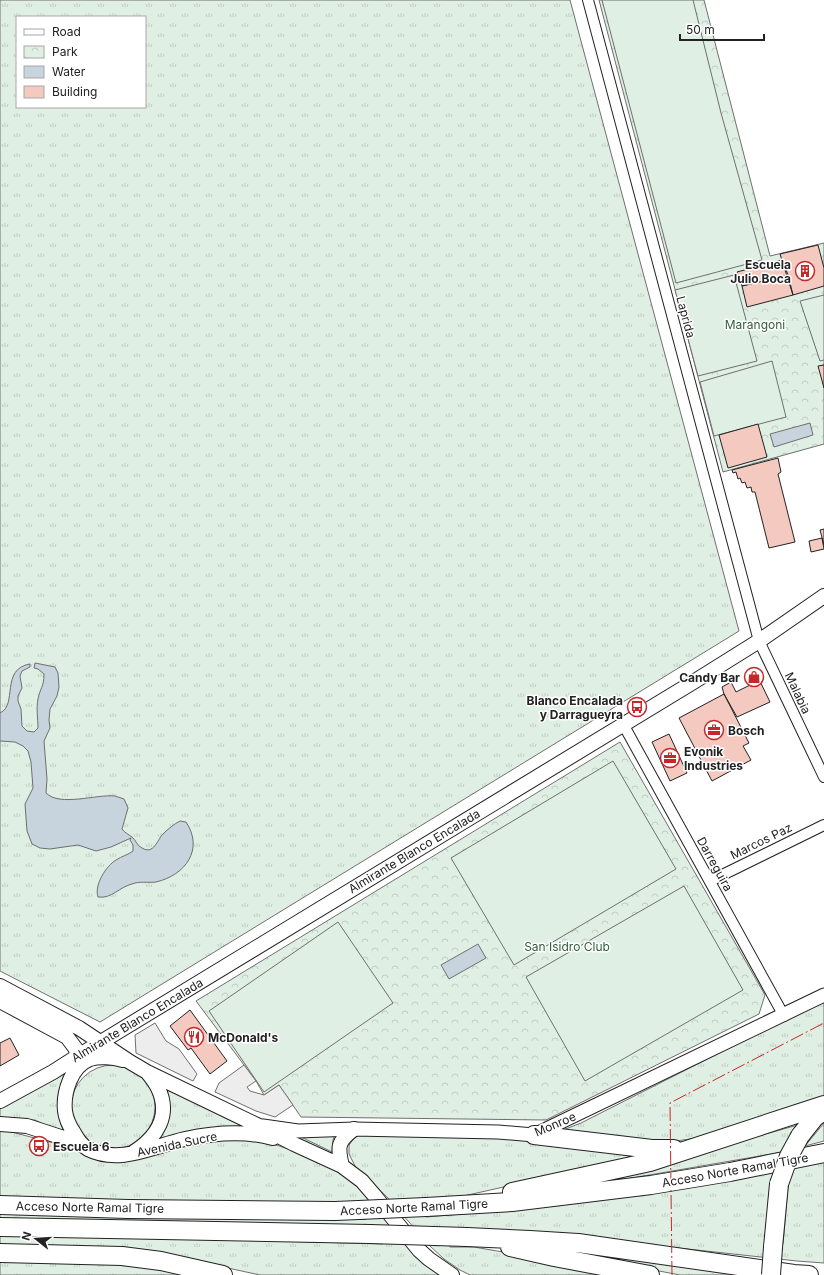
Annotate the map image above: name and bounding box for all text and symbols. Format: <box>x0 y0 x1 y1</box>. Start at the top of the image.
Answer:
legend <box>16 16 146 108</box>
scale bar <box>680 16 764 42</box>
text: 50 m <box>686 22 715 37</box>
text: Road <box>52 24 81 39</box>
text: Park <box>52 44 78 59</box>
text: Water <box>52 64 86 79</box>
text: Building <box>52 84 97 99</box>
place label: Escuela Julio Boca <box>730 257 791 286</box>
building icon: Escuela Julio Boca <box>794 260 816 282</box>
street label: Laprida <box>673 294 699 340</box>
park label: Marangoni <box>725 317 785 332</box>
shop icon: Candy Bar <box>743 666 765 688</box>
place label: Candy Bar <box>679 670 740 685</box>
street label: Malabia <box>782 670 814 716</box>
place label: Blanco Encalada y Darragueyra <box>526 693 623 722</box>
bus stop icon: Blanco Encalada y Darragueyra <box>626 696 648 718</box>
office icon: Bosch <box>703 719 725 741</box>
place label: Bosch <box>728 723 765 738</box>
place label: Evonik Industries <box>684 744 743 773</box>
office icon: Evonik Industries <box>659 747 681 769</box>
street label: Almirante Blanco Encalada <box>345 806 483 896</box>
street label: Marcos Paz <box>728 820 794 862</box>
street label: Darreguira <box>694 834 736 894</box>
park label: San Isidro Club <box>524 939 610 954</box>
street label: Almirante Blanco Encalada <box>68 975 206 1065</box>
restaurant icon: McDonald's <box>183 1026 205 1048</box>
place label: McDonald's <box>208 1030 278 1045</box>
street label: Monroe <box>532 1109 578 1139</box>
street label: Avenida Sucre <box>136 1128 218 1160</box>
bus stop icon: Escuela 6 <box>28 1135 50 1157</box>
place label: Escuela 6 <box>53 1139 110 1154</box>
street label: Acceso Norte Ramal Tigre <box>661 1150 809 1190</box>
street label: Acceso Norte Ramal Tigre <box>340 1196 488 1218</box>
street label: Acceso Norte Ramal Tigre <box>16 1198 164 1216</box>
north arrow <box>16 1219 56 1259</box>
text: N <box>19 1230 34 1242</box>

